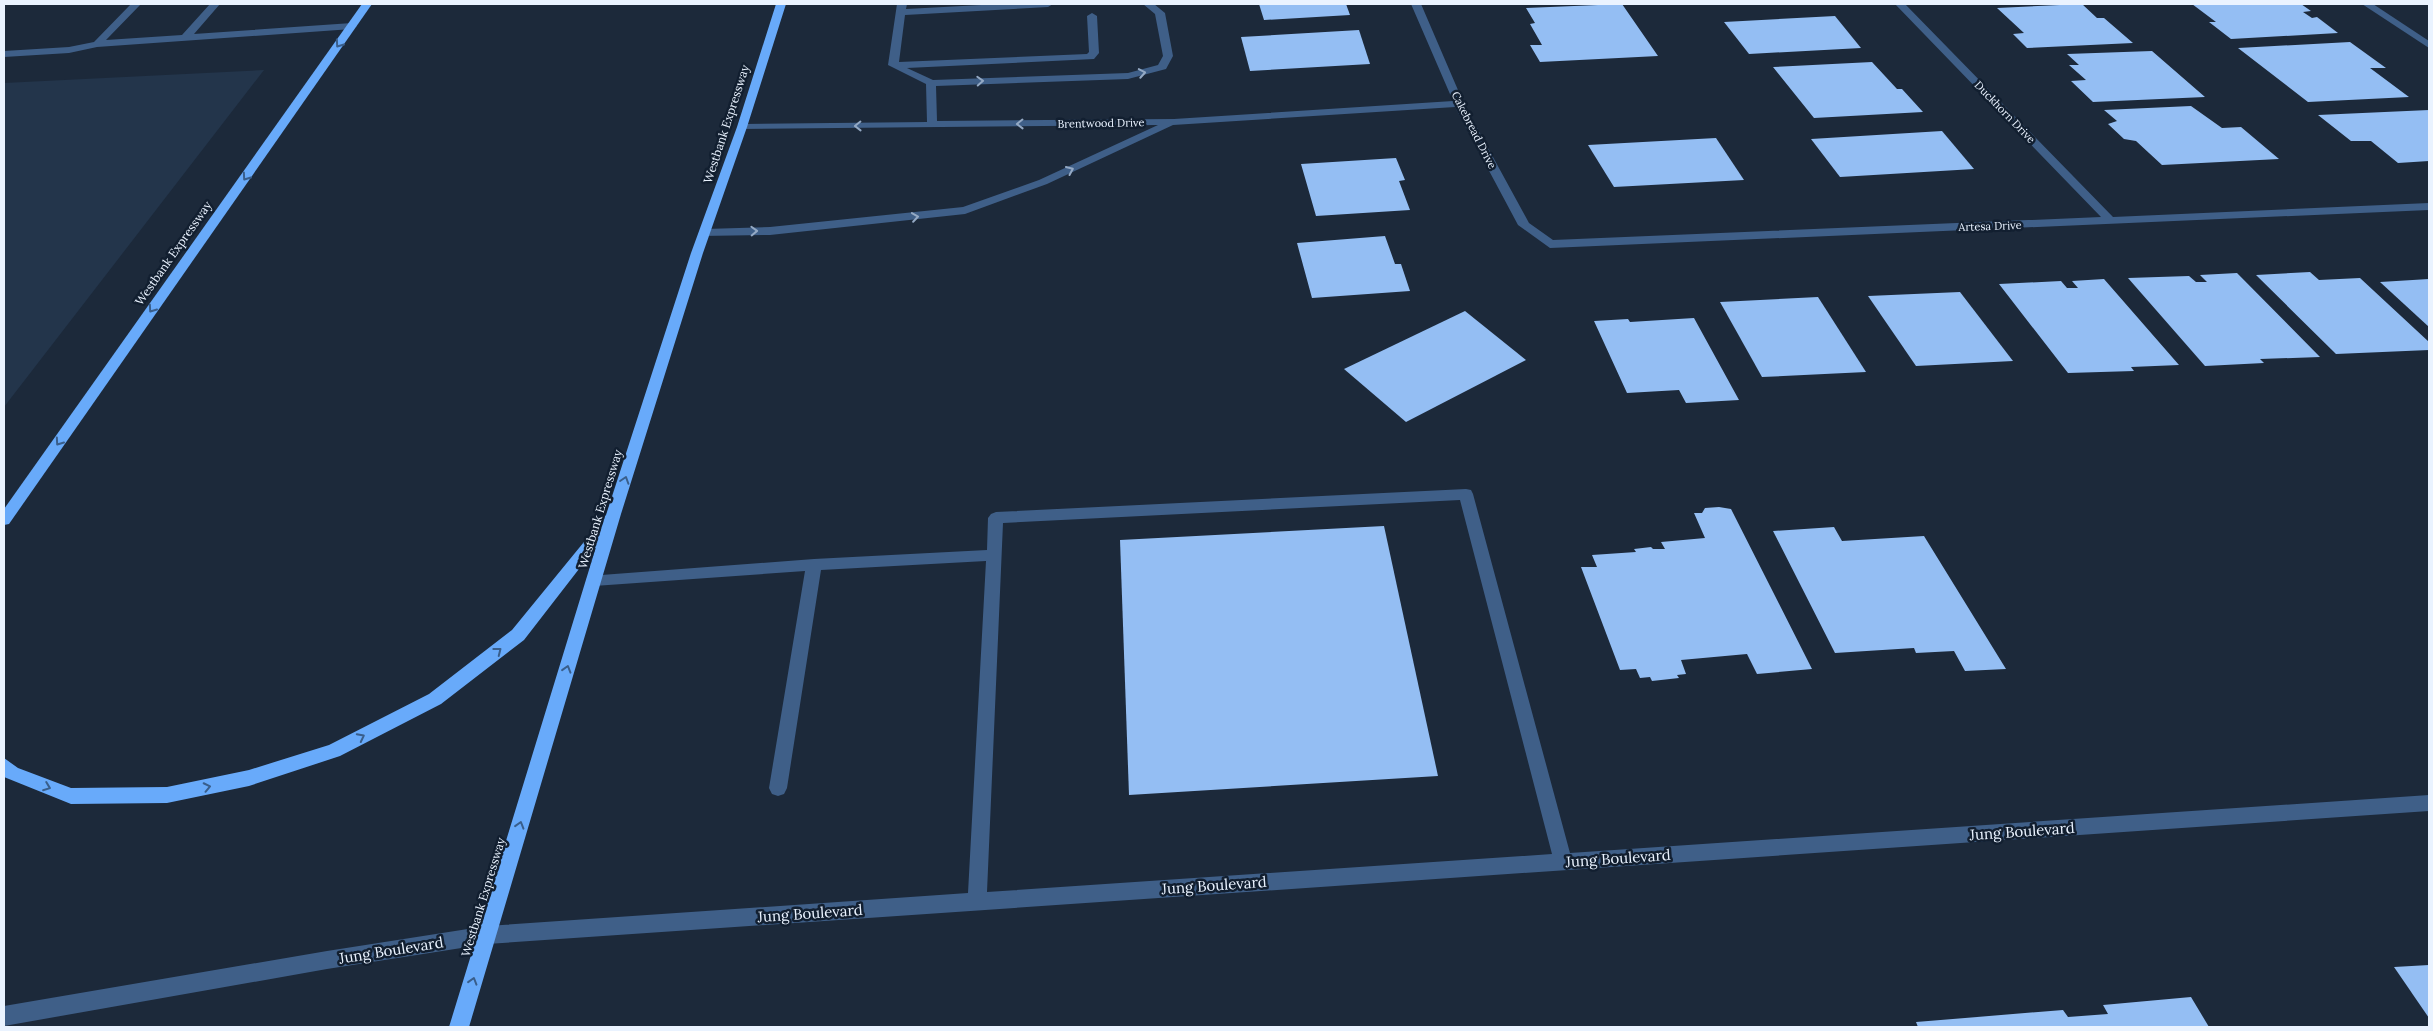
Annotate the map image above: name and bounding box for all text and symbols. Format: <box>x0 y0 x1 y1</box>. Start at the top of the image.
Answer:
one-way arrow <box>336 38 345 47</box>
street label: Westbank Expressway <box>700 62 752 185</box>
one-way arrow <box>1137 69 1146 79</box>
one-way arrow <box>976 75 984 86</box>
street label: Duckhorn Drive <box>1972 78 2038 146</box>
street label: Cakebread Drive <box>1449 89 1500 171</box>
street label: Brentwood Drive <box>1057 115 1145 131</box>
one-way arrow <box>1016 119 1024 129</box>
one-way arrow <box>854 121 862 131</box>
one-way arrow <box>1065 165 1074 176</box>
one-way arrow <box>243 171 252 180</box>
street label: Westbank Expressway <box>131 197 215 308</box>
one-way arrow <box>911 212 920 222</box>
street label: Artesa Drive <box>1957 218 2022 234</box>
one-way arrow <box>750 226 758 237</box>
one-way arrow <box>149 304 158 313</box>
one-way arrow <box>56 436 65 446</box>
street label: Westbank Expressway <box>575 447 625 570</box>
one-way arrow <box>619 477 629 485</box>
one-way arrow <box>492 648 501 656</box>
one-way arrow <box>561 666 571 674</box>
one-way arrow <box>356 733 365 743</box>
one-way arrow <box>42 781 51 791</box>
one-way arrow <box>202 782 211 792</box>
street label: Jung Boulevard <box>1968 818 2075 844</box>
one-way arrow <box>514 821 524 830</box>
street label: Westbank Expressway <box>458 835 508 958</box>
street label: Jung Boulevard <box>1564 845 1671 871</box>
street label: Jung Boulevard <box>1160 872 1267 898</box>
street label: Jung Boulevard <box>756 900 863 926</box>
street label: Jung Boulevard <box>336 932 445 968</box>
one-way arrow <box>468 977 478 985</box>

